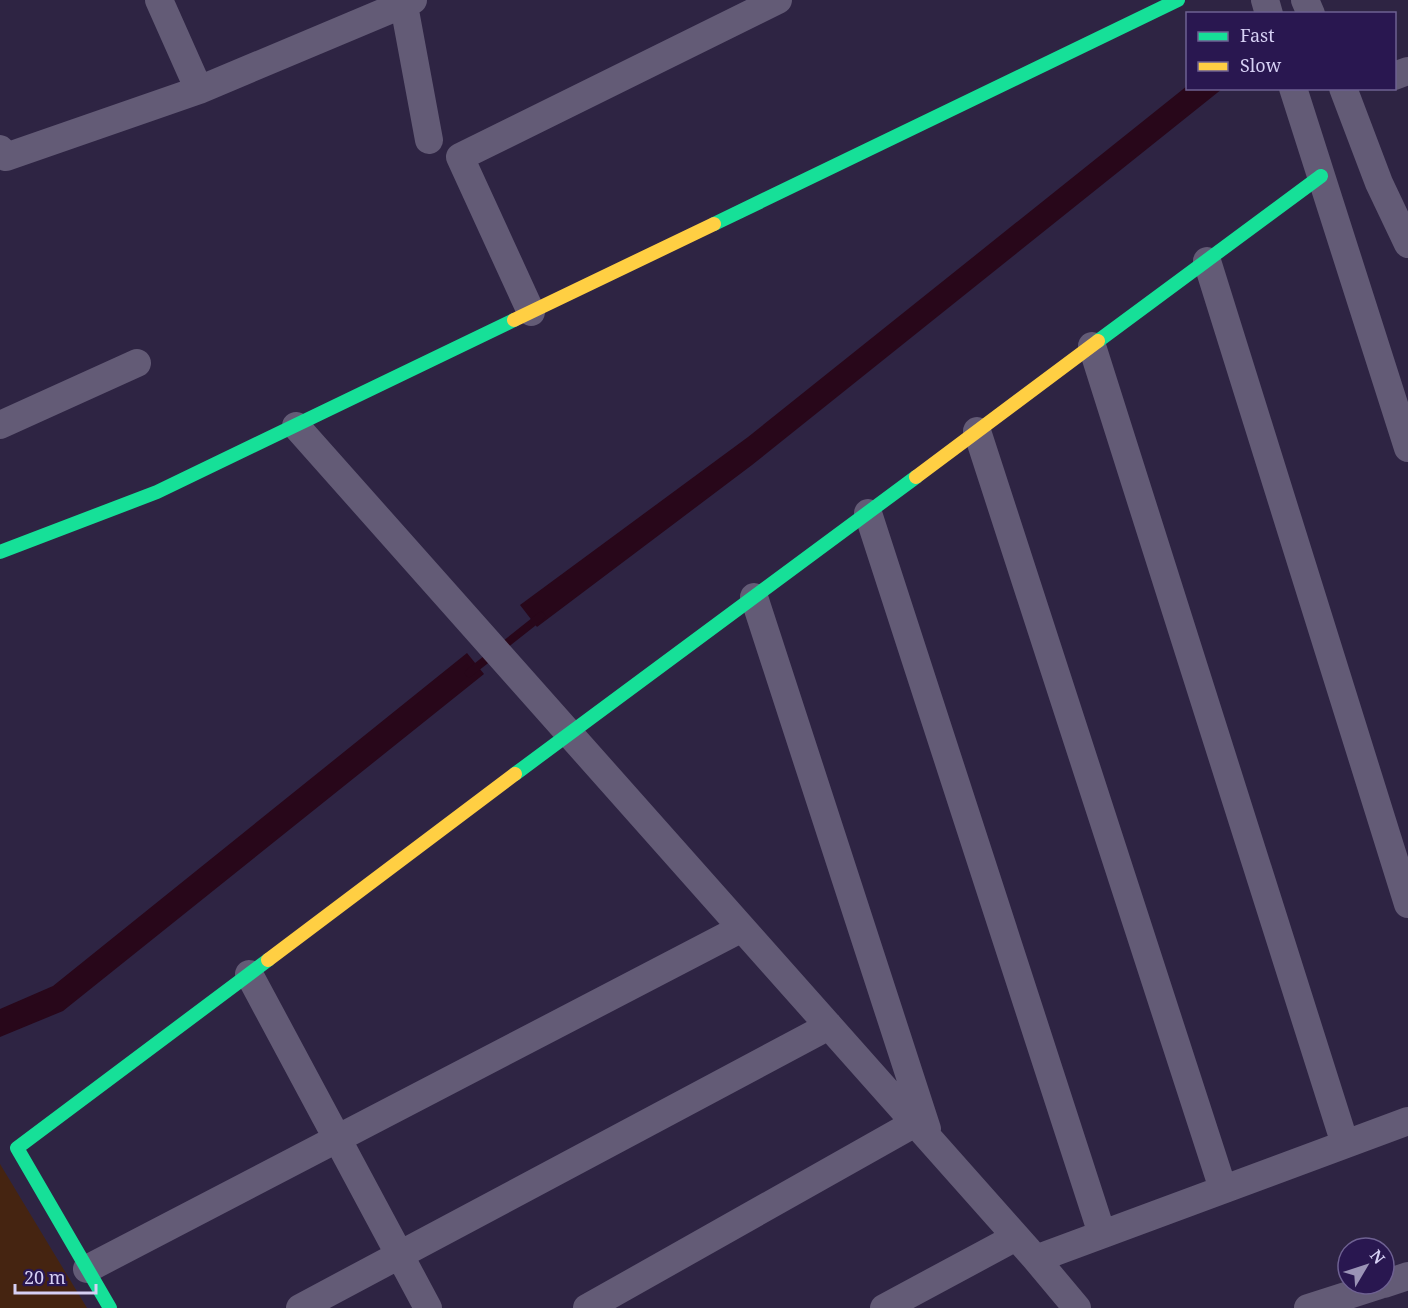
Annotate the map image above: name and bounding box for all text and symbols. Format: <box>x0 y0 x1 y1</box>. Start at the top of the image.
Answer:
legend <box>1186 12 1396 90</box>
text: Fast <box>1240 23 1275 47</box>
text: Slow <box>1240 53 1282 77</box>
north arrow <box>1336 1236 1396 1296</box>
text: N <box>1365 1245 1390 1269</box>
scale bar <box>15 1257 96 1295</box>
text: 20 m <box>24 1265 66 1289</box>

